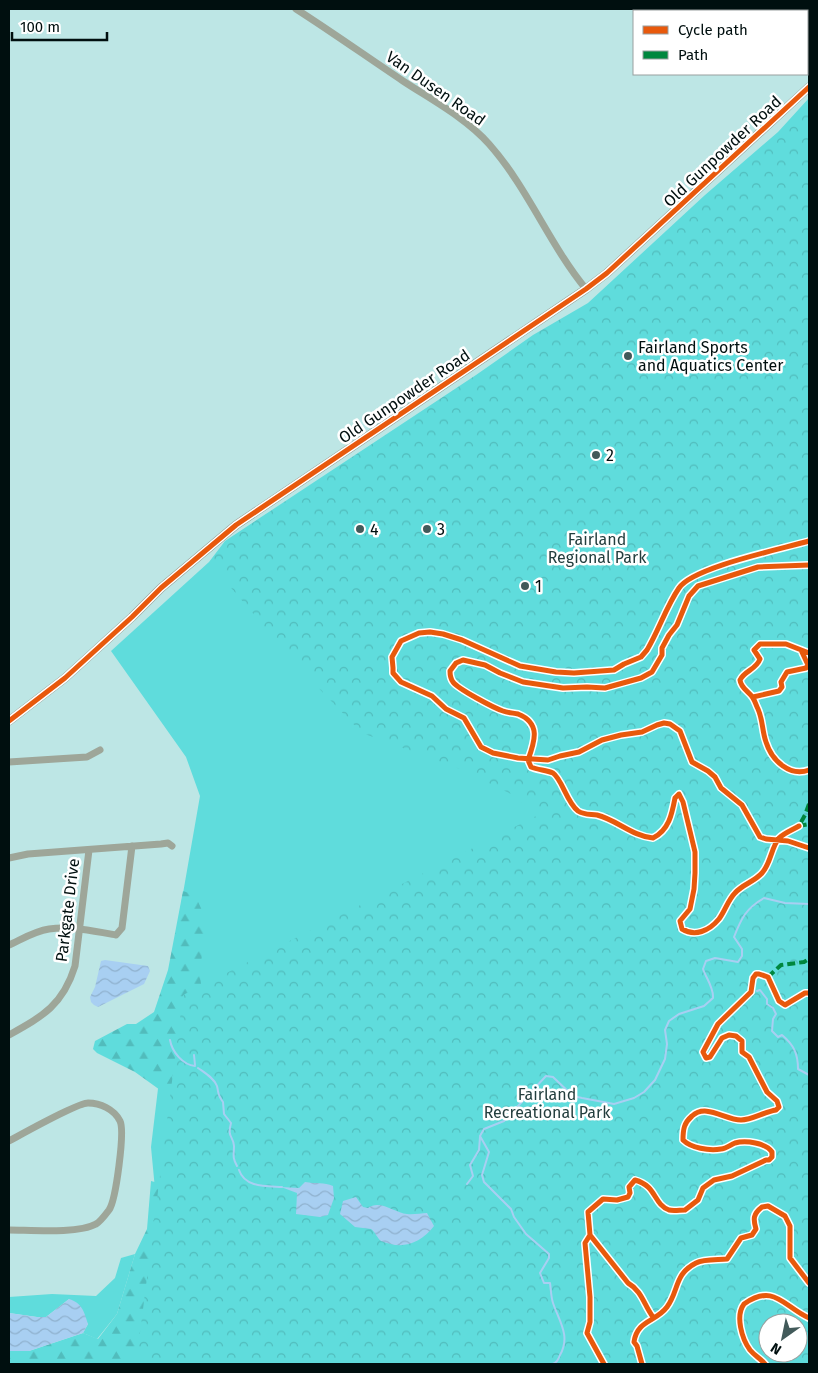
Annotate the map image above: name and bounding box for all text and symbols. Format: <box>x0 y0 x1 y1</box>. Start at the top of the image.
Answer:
scale bar <box>12 10 108 42</box>
legend <box>633 10 808 75</box>
text: 100 m <box>20 18 60 36</box>
text: Cycle path <box>678 21 748 39</box>
text: Path <box>678 46 708 64</box>
street label: Van Dusen Road <box>382 47 489 130</box>
street label: Old Gunpowder Road <box>659 92 785 211</box>
place label: Fairland Sports and Aquatics Center <box>638 338 784 375</box>
street label: Old Gunpowder Road <box>335 345 474 447</box>
marker: Fairland Sports and Aquatics Center <box>622 350 634 362</box>
place label: 2 <box>606 446 614 465</box>
marker: 2 <box>590 449 602 461</box>
place label: 4 <box>370 520 379 539</box>
place label: 3 <box>437 520 445 539</box>
marker: 4 <box>354 523 366 535</box>
marker: 3 <box>421 523 433 535</box>
park label: Fairland Regional Park <box>548 530 647 567</box>
place label: 1 <box>535 577 542 596</box>
marker: 1 <box>519 580 531 592</box>
street label: Parkgate Drive <box>52 857 83 963</box>
park label: Fairland Recreational Park <box>484 1085 611 1122</box>
north arrow <box>758 1313 808 1363</box>
text: N <box>768 1339 785 1358</box>

